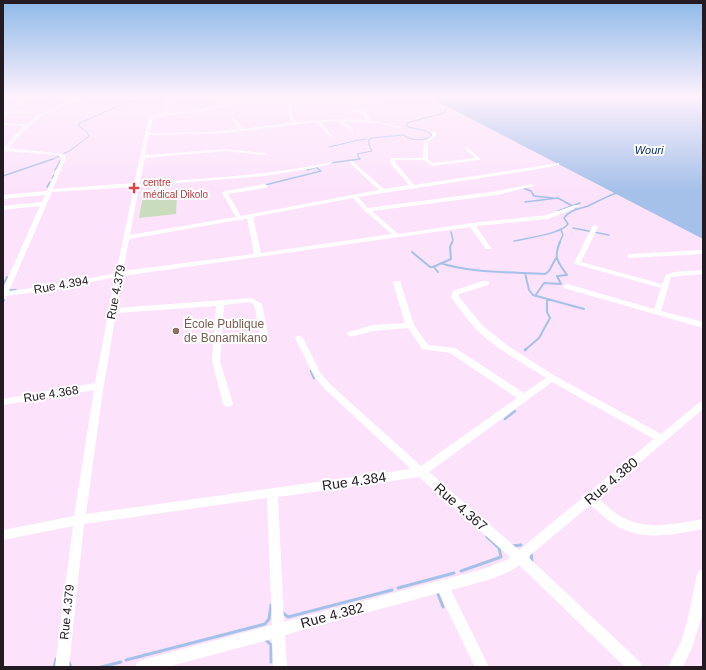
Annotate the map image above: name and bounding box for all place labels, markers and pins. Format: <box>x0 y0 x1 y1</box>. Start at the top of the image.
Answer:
place label: centre médical Dikolo <box>143 177 208 200</box>
marker: centre médical Dikolo <box>128 182 140 194</box>
place label: École Publique de Bonamikano <box>184 316 268 345</box>
marker: École Publique de Bonamikano <box>171 326 181 336</box>

